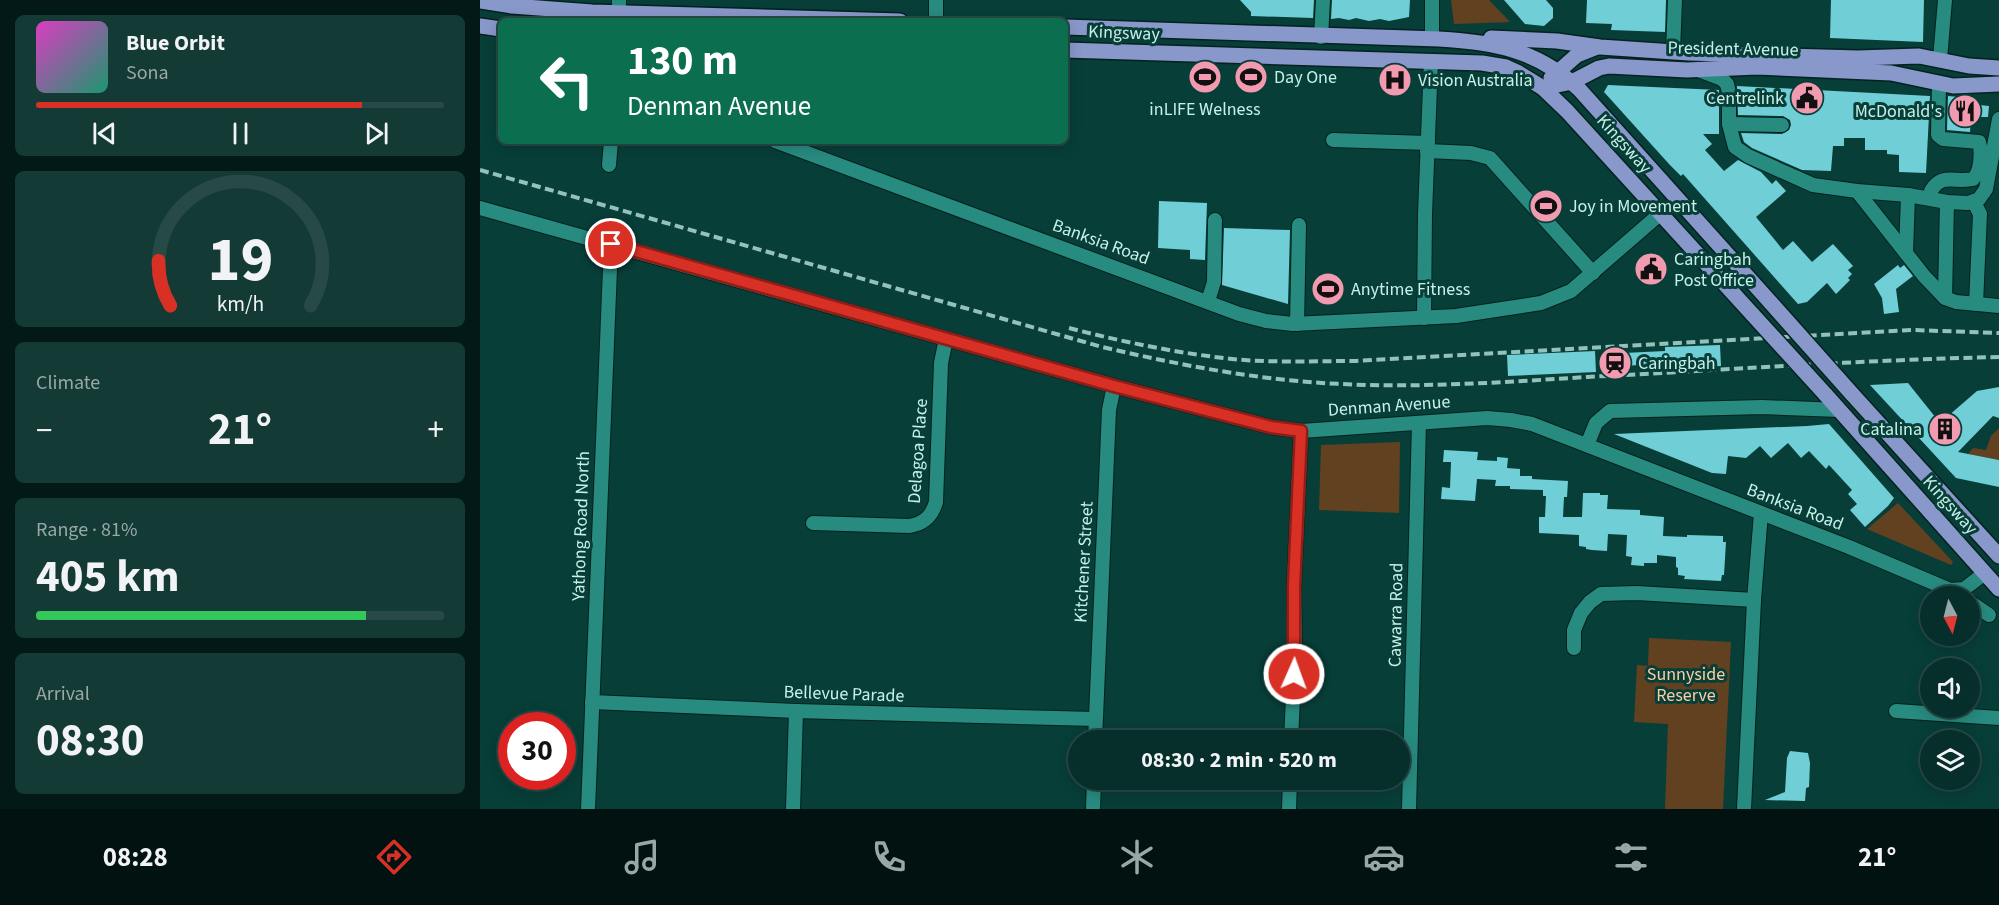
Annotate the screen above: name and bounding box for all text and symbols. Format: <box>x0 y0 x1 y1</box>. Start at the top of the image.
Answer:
street label: Kingsway <box>1088 19 1161 47</box>
text: Blue Orbit <box>126 27 225 59</box>
text: 130 m <box>627 31 738 91</box>
street label: President Avenue <box>1667 35 1799 63</box>
icon: left <box>528 42 606 120</box>
text: Sona <box>126 59 169 87</box>
sports icon: inLIFE Welness <box>1187 59 1223 95</box>
sports icon: Day One <box>1233 59 1269 95</box>
hospital icon: Vision Australia <box>1377 62 1413 98</box>
place label: Day One <box>1274 65 1337 90</box>
place label: Vision Australia <box>1418 68 1533 93</box>
public building icon: Centrelink <box>1789 80 1825 116</box>
place label: Centrelink <box>1706 86 1784 111</box>
text: Denman Avenue <box>627 87 811 126</box>
restaurant icon: McDonald's <box>1947 93 1983 129</box>
place label: inLIFE Welness <box>1149 97 1261 122</box>
place label: McDonald's <box>1855 99 1942 124</box>
street label: Kingsway <box>1591 109 1658 179</box>
icon: previous <box>88 117 121 150</box>
icon: pause <box>224 117 257 150</box>
icon: next <box>360 117 393 150</box>
sports icon: Joy in Movement <box>1528 188 1564 224</box>
place label: Joy in Movement <box>1569 194 1697 219</box>
street label: Banksia Road <box>1049 213 1153 271</box>
text: 19 <box>207 216 273 305</box>
pin <box>585 218 636 269</box>
icon: arrive <box>594 227 627 260</box>
place label: Caringbah Post Office <box>1674 247 1754 293</box>
public building icon: Caringbah Post Office <box>1633 251 1669 287</box>
sports icon: Anytime Fitness <box>1310 271 1346 307</box>
place label: Anytime Fitness <box>1351 277 1470 302</box>
text: km/h <box>216 289 264 320</box>
station icon: Caringbah <box>1597 345 1633 381</box>
place label: Caringbah <box>1638 351 1716 376</box>
text: Climate <box>36 369 100 397</box>
street label: Denman Avenue <box>1327 389 1451 423</box>
text: 21° <box>208 398 272 462</box>
street label: Delagoa Place <box>902 398 934 504</box>
text: − <box>36 407 52 454</box>
text: + <box>428 407 444 454</box>
building icon: Catalina <box>1927 411 1963 447</box>
place label: Catalina <box>1860 417 1922 442</box>
street label: Yathong Road North <box>566 451 596 602</box>
street label: Kingsway <box>1917 470 1984 540</box>
street label: Banksia Road <box>1743 477 1847 537</box>
street label: Kitchener Street <box>1068 501 1100 623</box>
text: Range · 81% <box>36 516 137 544</box>
text: 405 km <box>36 545 180 609</box>
street label: Cawarra Road <box>1383 563 1409 667</box>
north arrow <box>1920 586 1980 646</box>
map controls <box>1920 586 1980 790</box>
position arrow <box>1262 642 1326 706</box>
button: sound <box>1920 658 1980 718</box>
park label: Sunnyside Reserve <box>1647 662 1725 708</box>
street label: Bellevue Parade <box>783 679 905 709</box>
text: Arrival <box>36 680 90 708</box>
text: 08:30 <box>36 709 145 773</box>
speed limit sign: 30 <box>498 712 576 790</box>
button: layers <box>1920 730 1980 790</box>
text: 08:30 · 2 min · 520 m <box>1141 744 1337 776</box>
icon: directions <box>373 836 415 878</box>
icon: music <box>621 836 663 878</box>
icon: phone <box>868 836 910 878</box>
icon: climate <box>1116 836 1158 878</box>
icon: car <box>1363 836 1405 878</box>
icon: filters <box>1610 836 1652 878</box>
text: 08:28 <box>103 838 168 877</box>
text: 21° <box>1858 838 1896 877</box>

